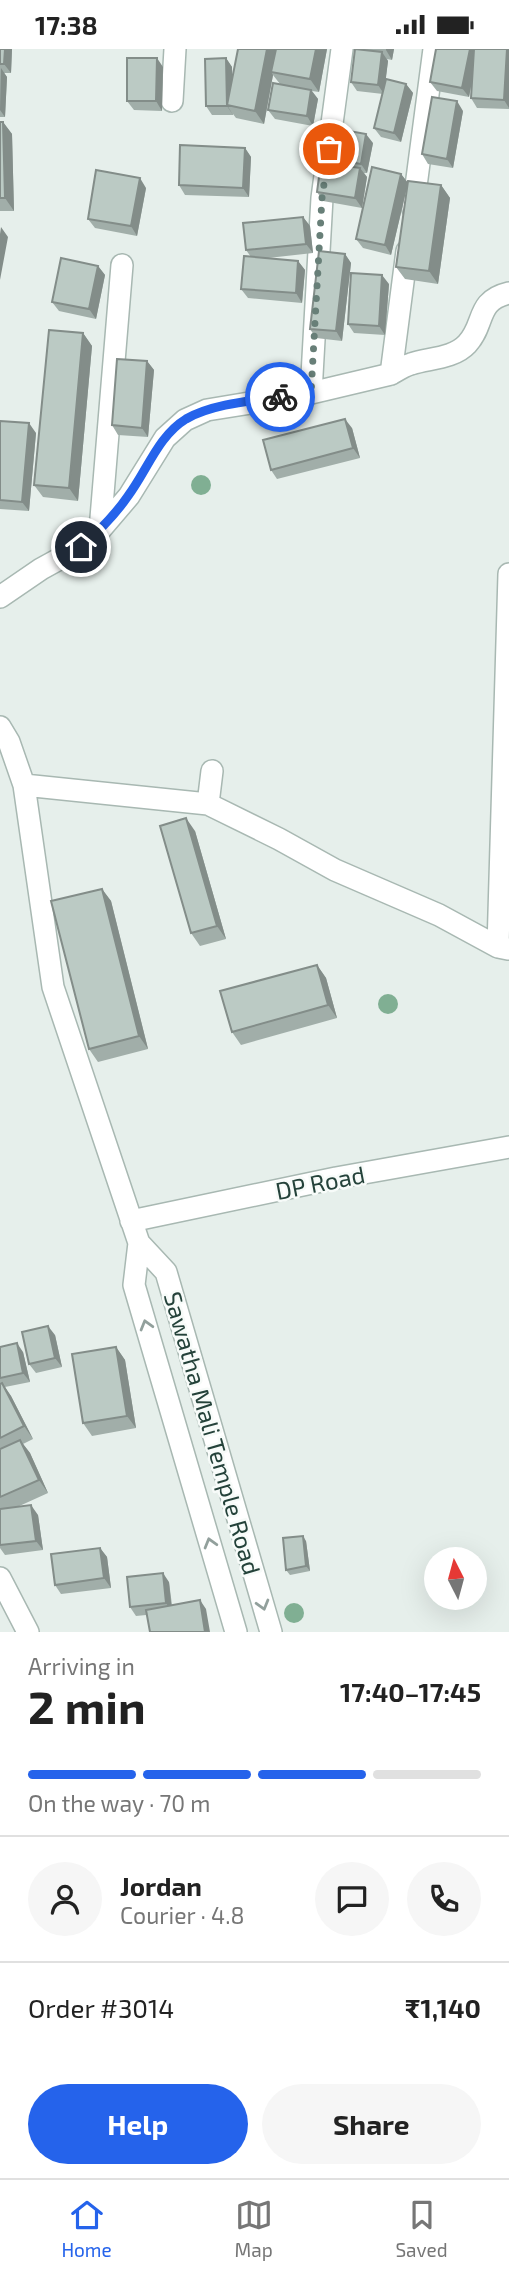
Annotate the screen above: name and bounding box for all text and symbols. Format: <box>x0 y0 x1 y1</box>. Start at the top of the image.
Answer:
text: 17:38 <box>35 9 98 40</box>
pin <box>299 119 359 179</box>
icon: bag <box>310 130 348 168</box>
courier <box>245 362 315 432</box>
icon: bike <box>261 378 299 416</box>
pin <box>51 517 111 577</box>
icon: home <box>62 528 100 566</box>
street label: DP Road <box>273 1159 367 1205</box>
street label: Sawatha Mali Temple Road <box>159 1288 267 1578</box>
one-way arrow <box>139 1319 154 1331</box>
one-way arrow <box>203 1537 218 1549</box>
north arrow <box>424 1547 486 1610</box>
map controls <box>424 1547 487 1610</box>
one-way arrow <box>255 1599 269 1611</box>
text: Arriving in <box>28 1652 135 1680</box>
text: 17:40–17:45 <box>340 1676 481 1707</box>
text: 2 min <box>28 1678 146 1733</box>
text: On the way · 70 m <box>28 1789 210 1817</box>
button: person <box>28 1862 102 1936</box>
button: chat <box>315 1862 389 1936</box>
button: phone <box>407 1862 481 1936</box>
text: Jordan <box>120 1870 202 1901</box>
text: Courier · 4.8 <box>120 1901 244 1929</box>
text: Order #3014 <box>28 1992 174 2023</box>
text: ₹1,140 <box>405 1992 481 2023</box>
button: Help <box>28 2084 248 2164</box>
button: Share <box>262 2084 481 2164</box>
tab: Home <box>61 2196 112 2261</box>
tab: Map <box>235 2196 273 2261</box>
tab: Saved <box>395 2196 448 2261</box>

